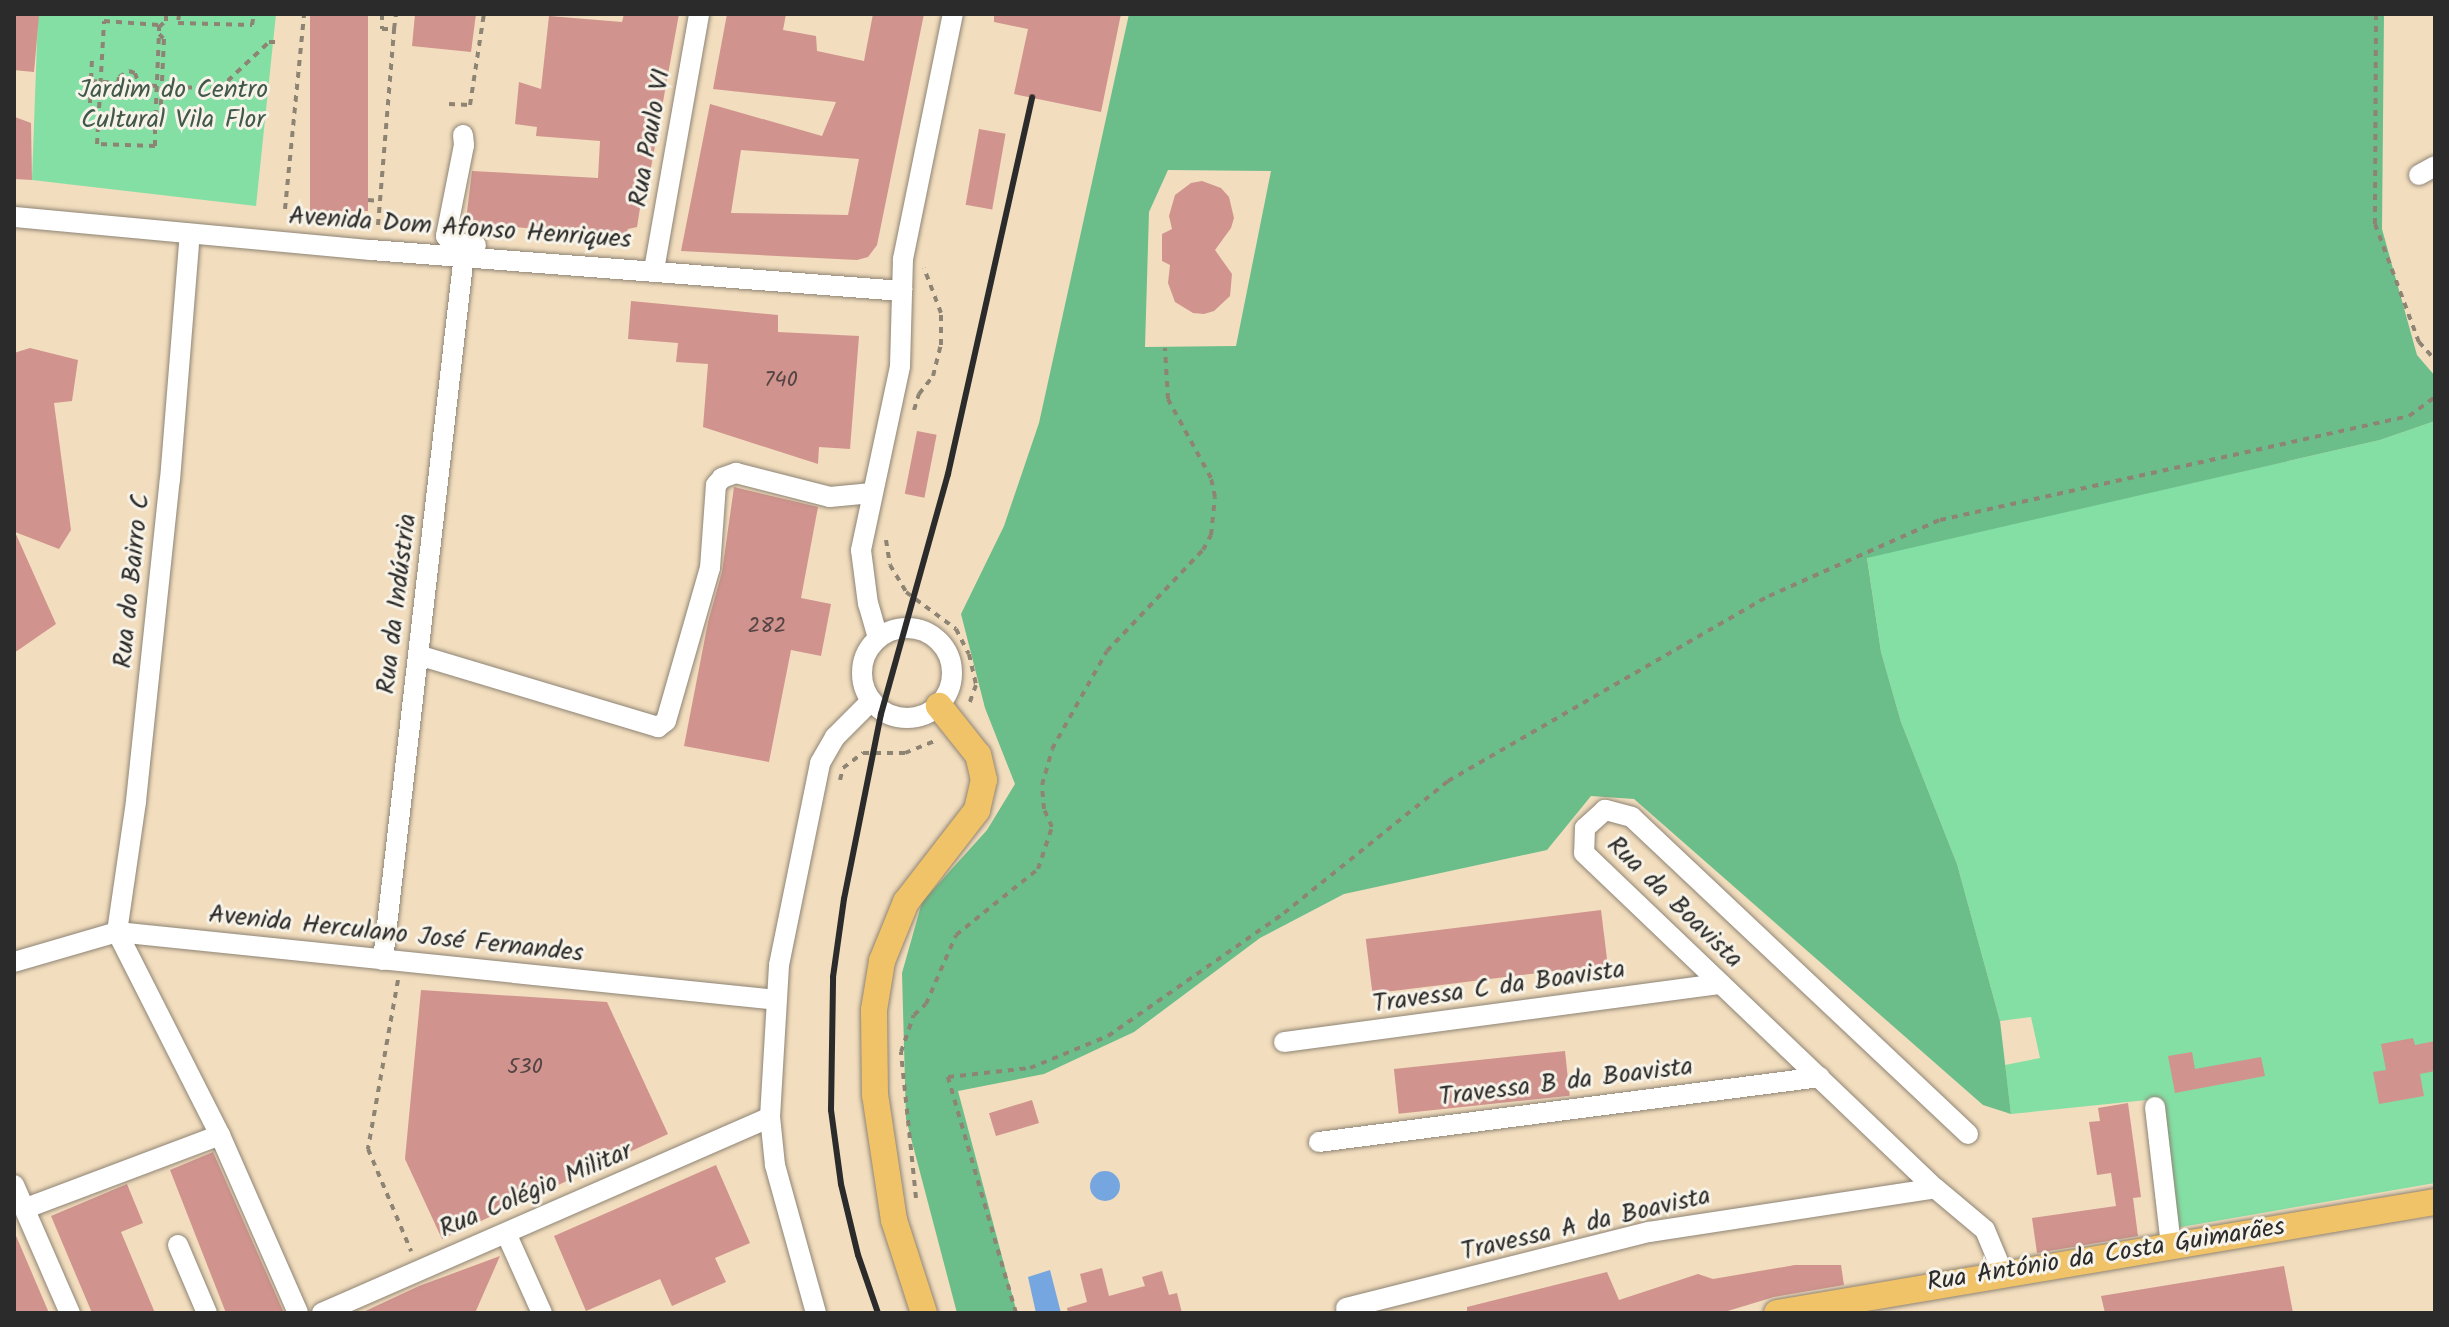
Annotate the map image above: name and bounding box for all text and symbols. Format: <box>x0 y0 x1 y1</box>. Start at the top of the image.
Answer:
street label: Rua Paulo VI <box>624 67 678 209</box>
park label: Jardim do Centro Cultural Vila Flor <box>78 75 268 136</box>
street label: Avenida Dom Afonso Henriques <box>287 201 633 257</box>
house number: 740 <box>764 368 798 394</box>
street label: Rua do Bairro C <box>108 492 158 670</box>
street label: Rua da Indústria <box>371 512 425 696</box>
house number: 282 <box>748 614 786 640</box>
street label: Rua da Boavista <box>1600 830 1748 976</box>
street label: Avenida Herculano José Fernandes <box>207 900 585 970</box>
street label: Travessa C da Boavista <box>1371 955 1627 1021</box>
street label: Travessa B da Boavista <box>1437 1052 1695 1114</box>
house number: 530 <box>507 1055 543 1081</box>
street label: Rua Colégio Militar <box>435 1136 637 1246</box>
street label: Travessa A da Boavista <box>1458 1181 1714 1269</box>
street label: Rua António da Costa Guimarães <box>1925 1212 2287 1300</box>

